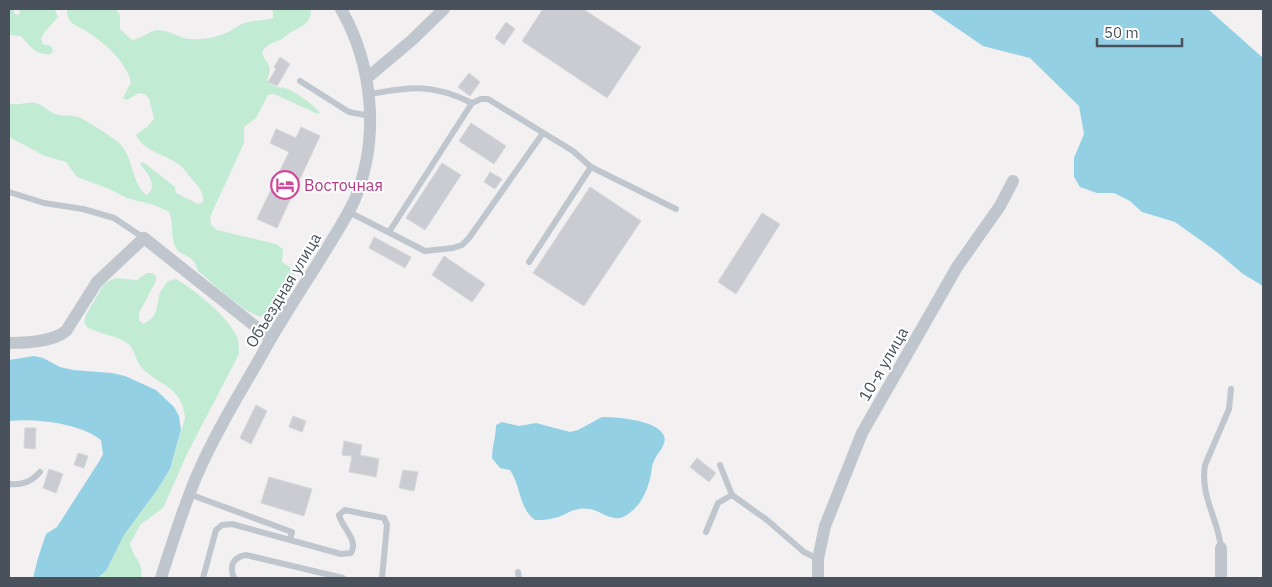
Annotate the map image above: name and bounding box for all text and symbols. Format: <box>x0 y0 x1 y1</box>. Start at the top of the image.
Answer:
scale bar <box>1097 15 1182 47</box>
text: 50 m <box>1104 23 1139 42</box>
hotel icon: Восточная <box>270 170 300 200</box>
place label: Восточная <box>304 175 383 195</box>
street label: Объездная улица <box>241 229 325 351</box>
street label: 10-я улица <box>854 323 912 405</box>

